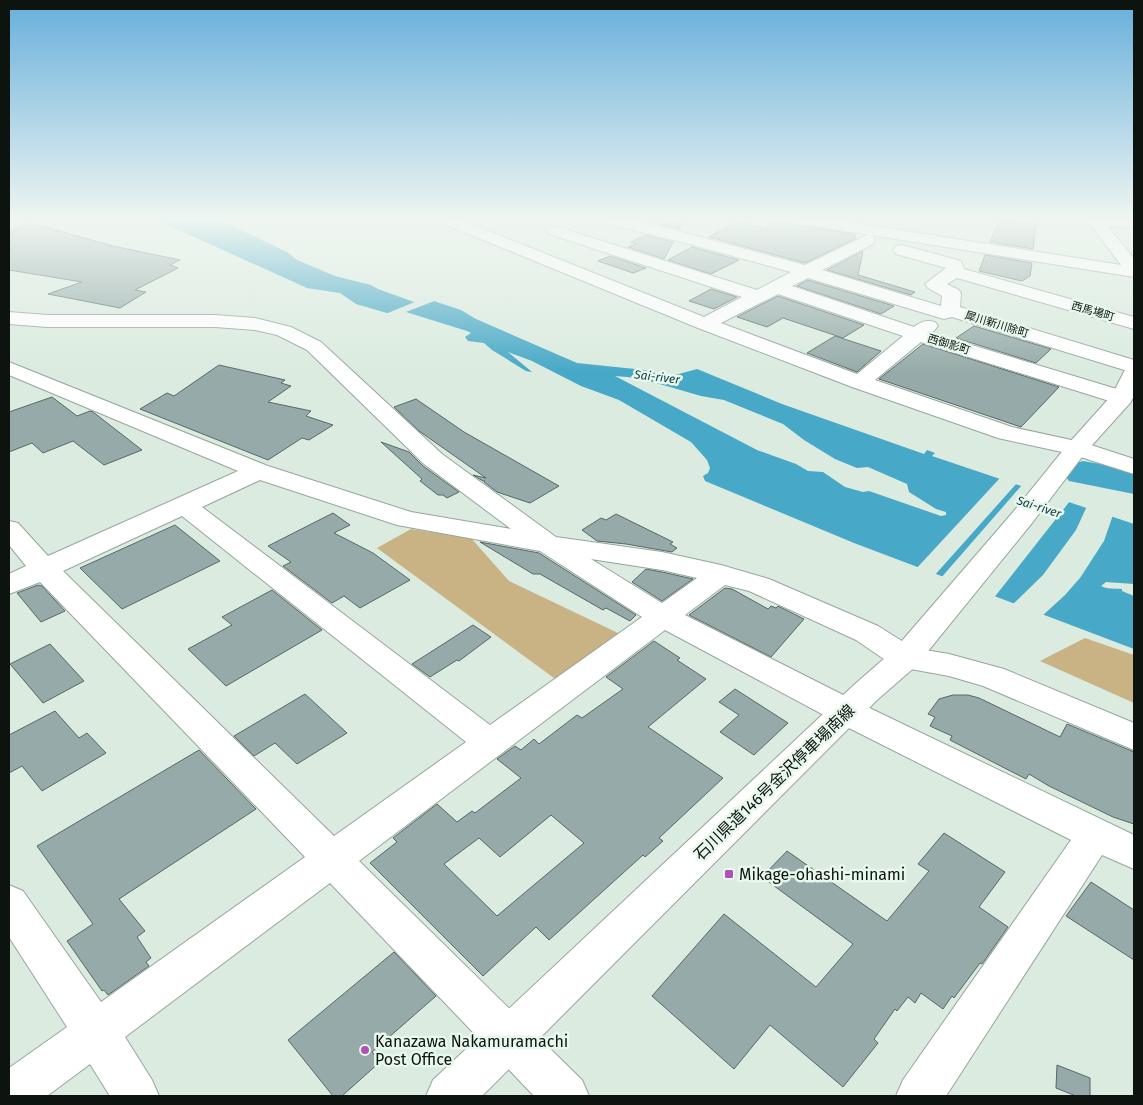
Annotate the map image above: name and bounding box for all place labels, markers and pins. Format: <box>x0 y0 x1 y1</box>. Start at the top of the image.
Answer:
place label: Mikage-ohashi-minami <box>739 865 905 884</box>
marker: Mikage-ohashi-minami <box>723 868 735 880</box>
place label: Kanazawa Nakamuramachi Post Office <box>375 1032 568 1069</box>
marker: Kanazawa Nakamuramachi Post Office <box>359 1044 371 1056</box>

